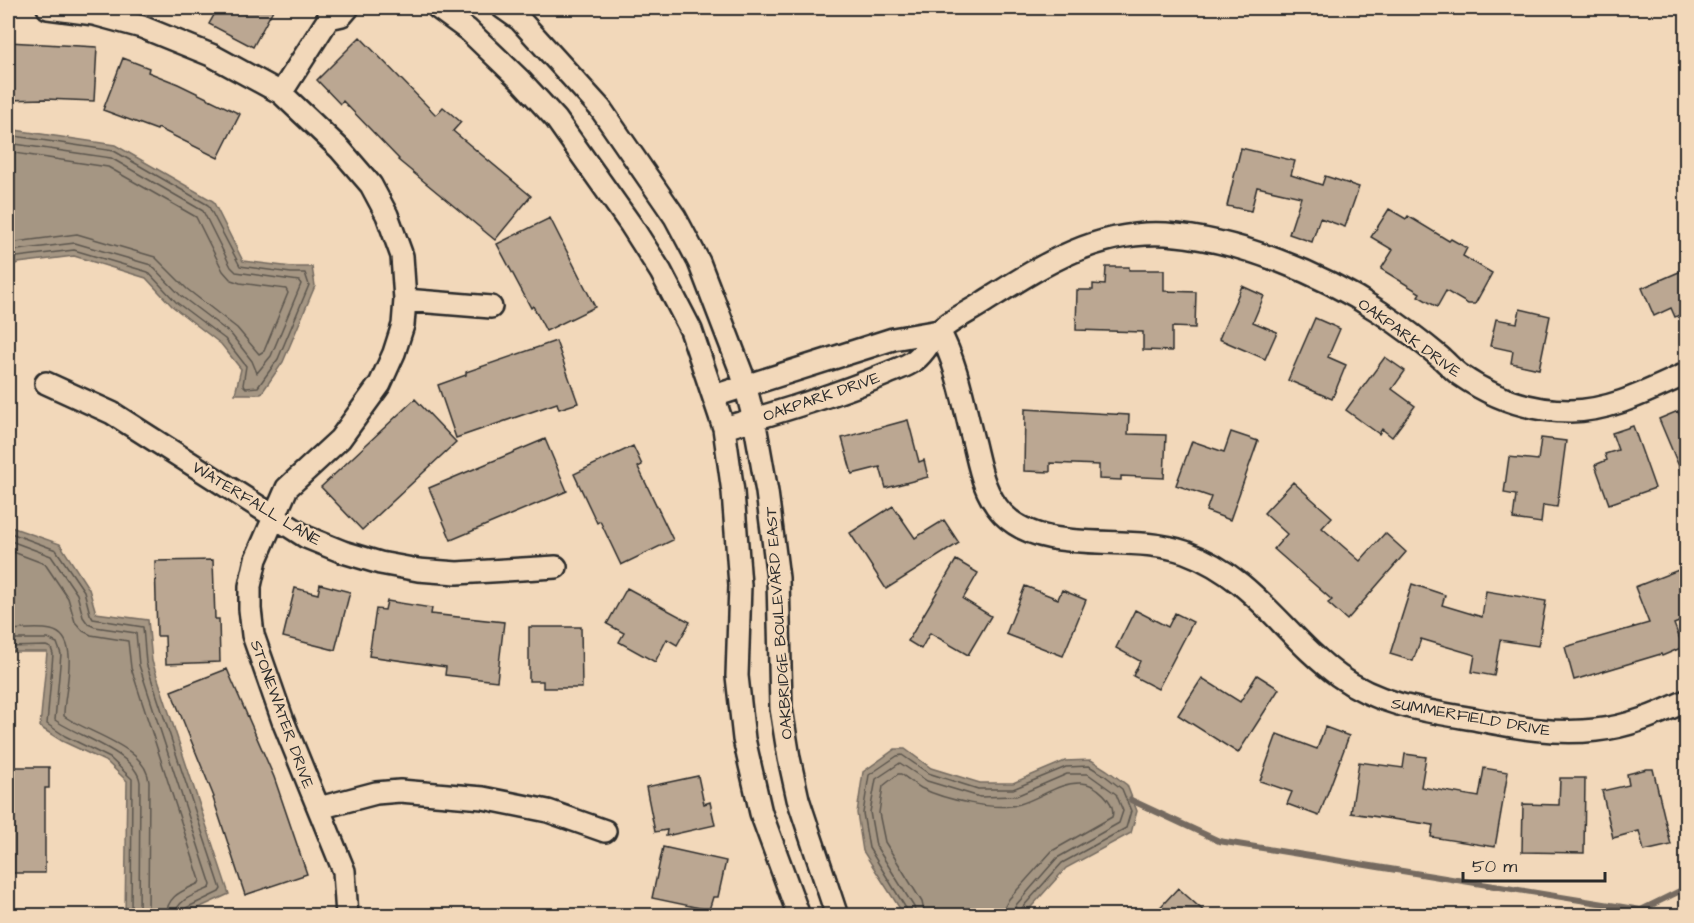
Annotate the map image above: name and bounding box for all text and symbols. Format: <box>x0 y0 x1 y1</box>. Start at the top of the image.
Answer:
street label: OAKPARK DRIVE <box>1353 293 1466 383</box>
street label: OAKPARK DRIVE <box>760 366 883 427</box>
street label: WATERFALL LANE <box>188 457 326 551</box>
street label: OAKBRIDGE BOULEVARD EAST <box>760 506 798 740</box>
street label: STONEWATER DRIVE <box>245 637 319 792</box>
street label: SUMMERFIELD DRIVE <box>1390 692 1553 742</box>
scale bar <box>1463 845 1606 883</box>
text: 50 m <box>1472 854 1517 879</box>

